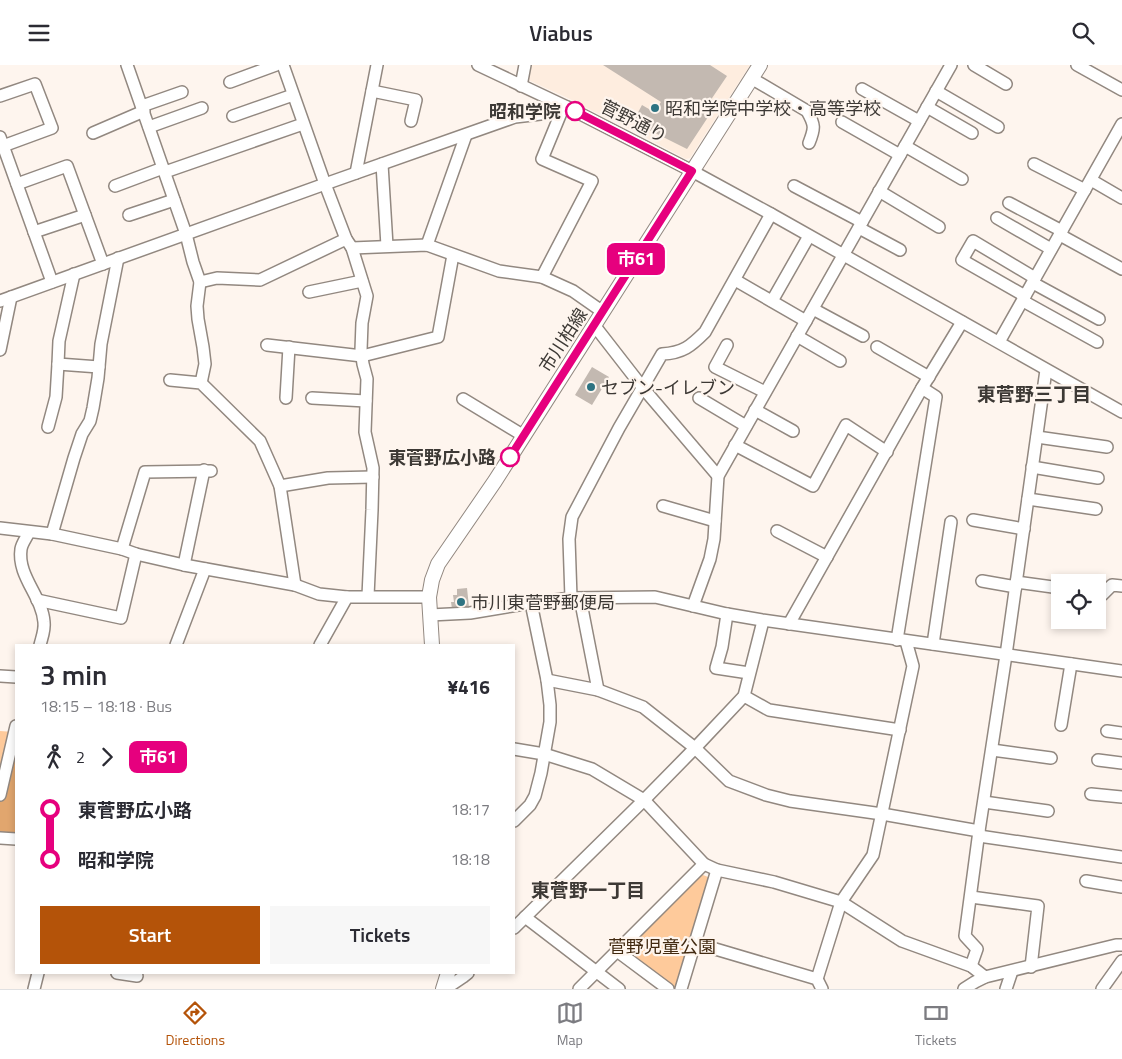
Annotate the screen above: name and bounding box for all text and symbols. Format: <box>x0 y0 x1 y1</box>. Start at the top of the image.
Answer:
text: Viabus <box>529 16 593 50</box>
icon: menu <box>25 19 53 47</box>
icon: search <box>1069 19 1097 47</box>
street label: 菅野通り <box>596 93 672 149</box>
place label: 昭和学院中学校・高等学校 <box>665 95 881 122</box>
place label: 昭和学院 <box>489 98 561 125</box>
marker: 昭和学院 <box>565 101 585 121</box>
marker: 昭和学院中学校・高等学校 <box>649 102 661 114</box>
line badge: 市61 <box>607 243 665 275</box>
text: 市61 <box>617 245 655 272</box>
street label: 市川柏線 <box>532 302 594 378</box>
place label: セブン-イレブン <box>601 374 735 401</box>
district label: 東菅野三丁目 <box>977 379 1091 408</box>
marker: セブン-イレブン <box>585 381 597 393</box>
place label: 東菅野広小路 <box>388 444 496 471</box>
marker: 東菅野広小路 <box>500 447 520 467</box>
map controls <box>1051 574 1106 629</box>
button: locate <box>1051 574 1106 629</box>
place label: 市川東菅野郵便局 <box>471 589 615 616</box>
marker: 市川東菅野郵便局 <box>455 596 467 608</box>
text: 3 min <box>40 653 107 696</box>
text: ¥416 <box>447 672 490 701</box>
text: 18:15 – 18:18 · Bus <box>40 694 172 718</box>
icon: walk <box>40 743 68 771</box>
icon: forward <box>93 743 121 771</box>
text: 市61 <box>139 743 177 770</box>
text: 2 <box>76 745 85 769</box>
text: 東菅野広小路 <box>78 795 192 824</box>
text: 18:17 <box>451 797 490 821</box>
text: 昭和学院 <box>78 845 154 874</box>
text: 18:18 <box>451 847 490 871</box>
district label: 東菅野一丁目 <box>531 875 645 904</box>
button: Start <box>40 906 260 964</box>
button: Tickets <box>270 906 490 964</box>
park label: 菅野児童公園 <box>608 933 716 960</box>
tab: Directions <box>166 999 225 1050</box>
tab: Map <box>556 999 584 1050</box>
tab: Tickets <box>915 999 956 1050</box>

